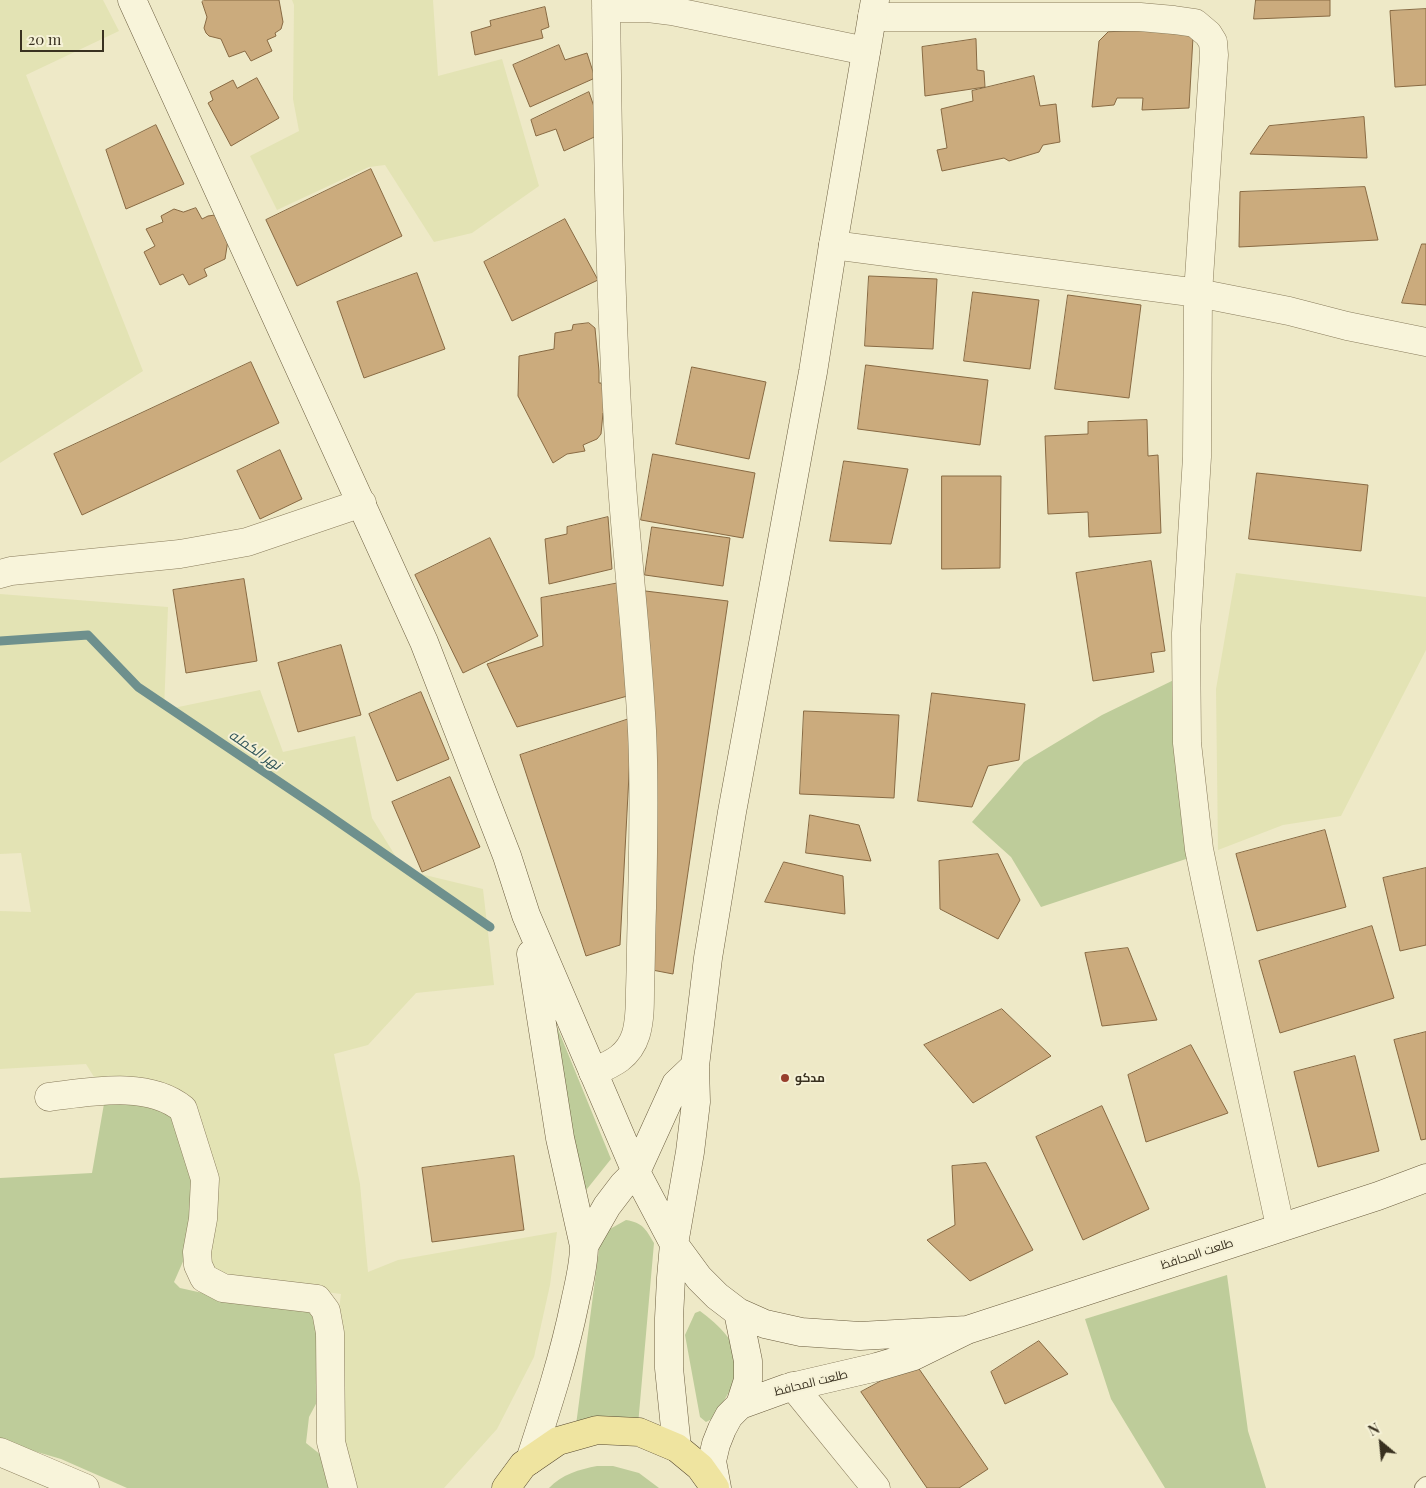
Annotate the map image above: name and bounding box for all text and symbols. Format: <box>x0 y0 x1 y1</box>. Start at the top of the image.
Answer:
scale bar <box>22 20 106 52</box>
text: 20 m <box>28 29 61 49</box>
water label: نهر الكمله <box>226 726 284 774</box>
place label: مدكو <box>795 1071 825 1085</box>
marker: مدكو <box>779 1072 791 1084</box>
street label: طلعت المحافظ <box>1159 1236 1235 1272</box>
street label: طلعت المحافظ <box>773 1367 849 1399</box>
north arrow <box>1356 1418 1406 1468</box>
text: N <box>1365 1419 1383 1440</box>

